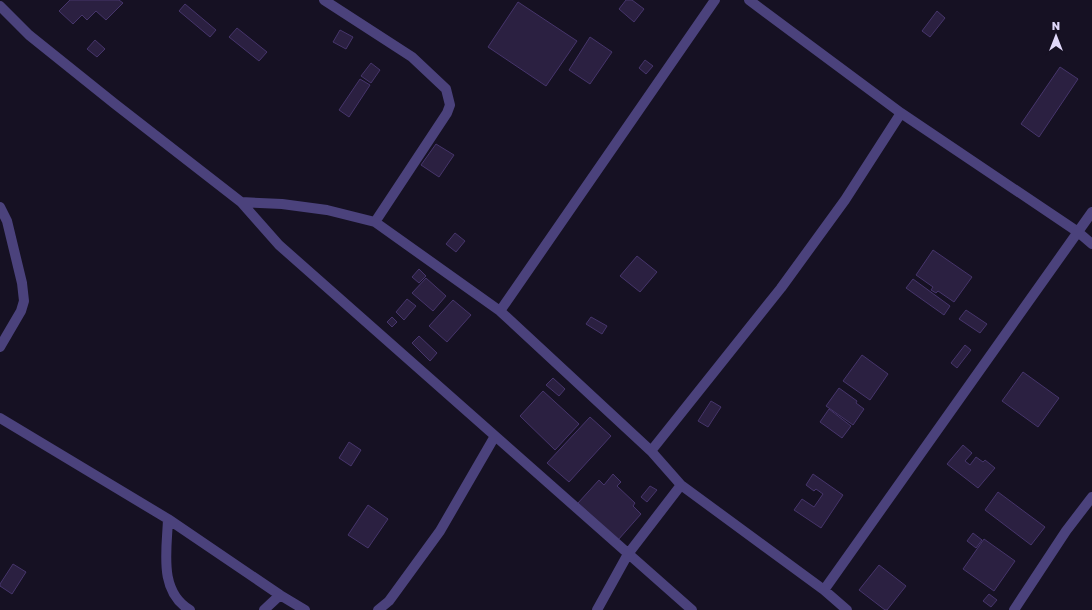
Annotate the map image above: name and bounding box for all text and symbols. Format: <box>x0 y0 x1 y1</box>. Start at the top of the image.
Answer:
north arrow <box>1036 16 1076 56</box>
text: N <box>1052 19 1060 32</box>

